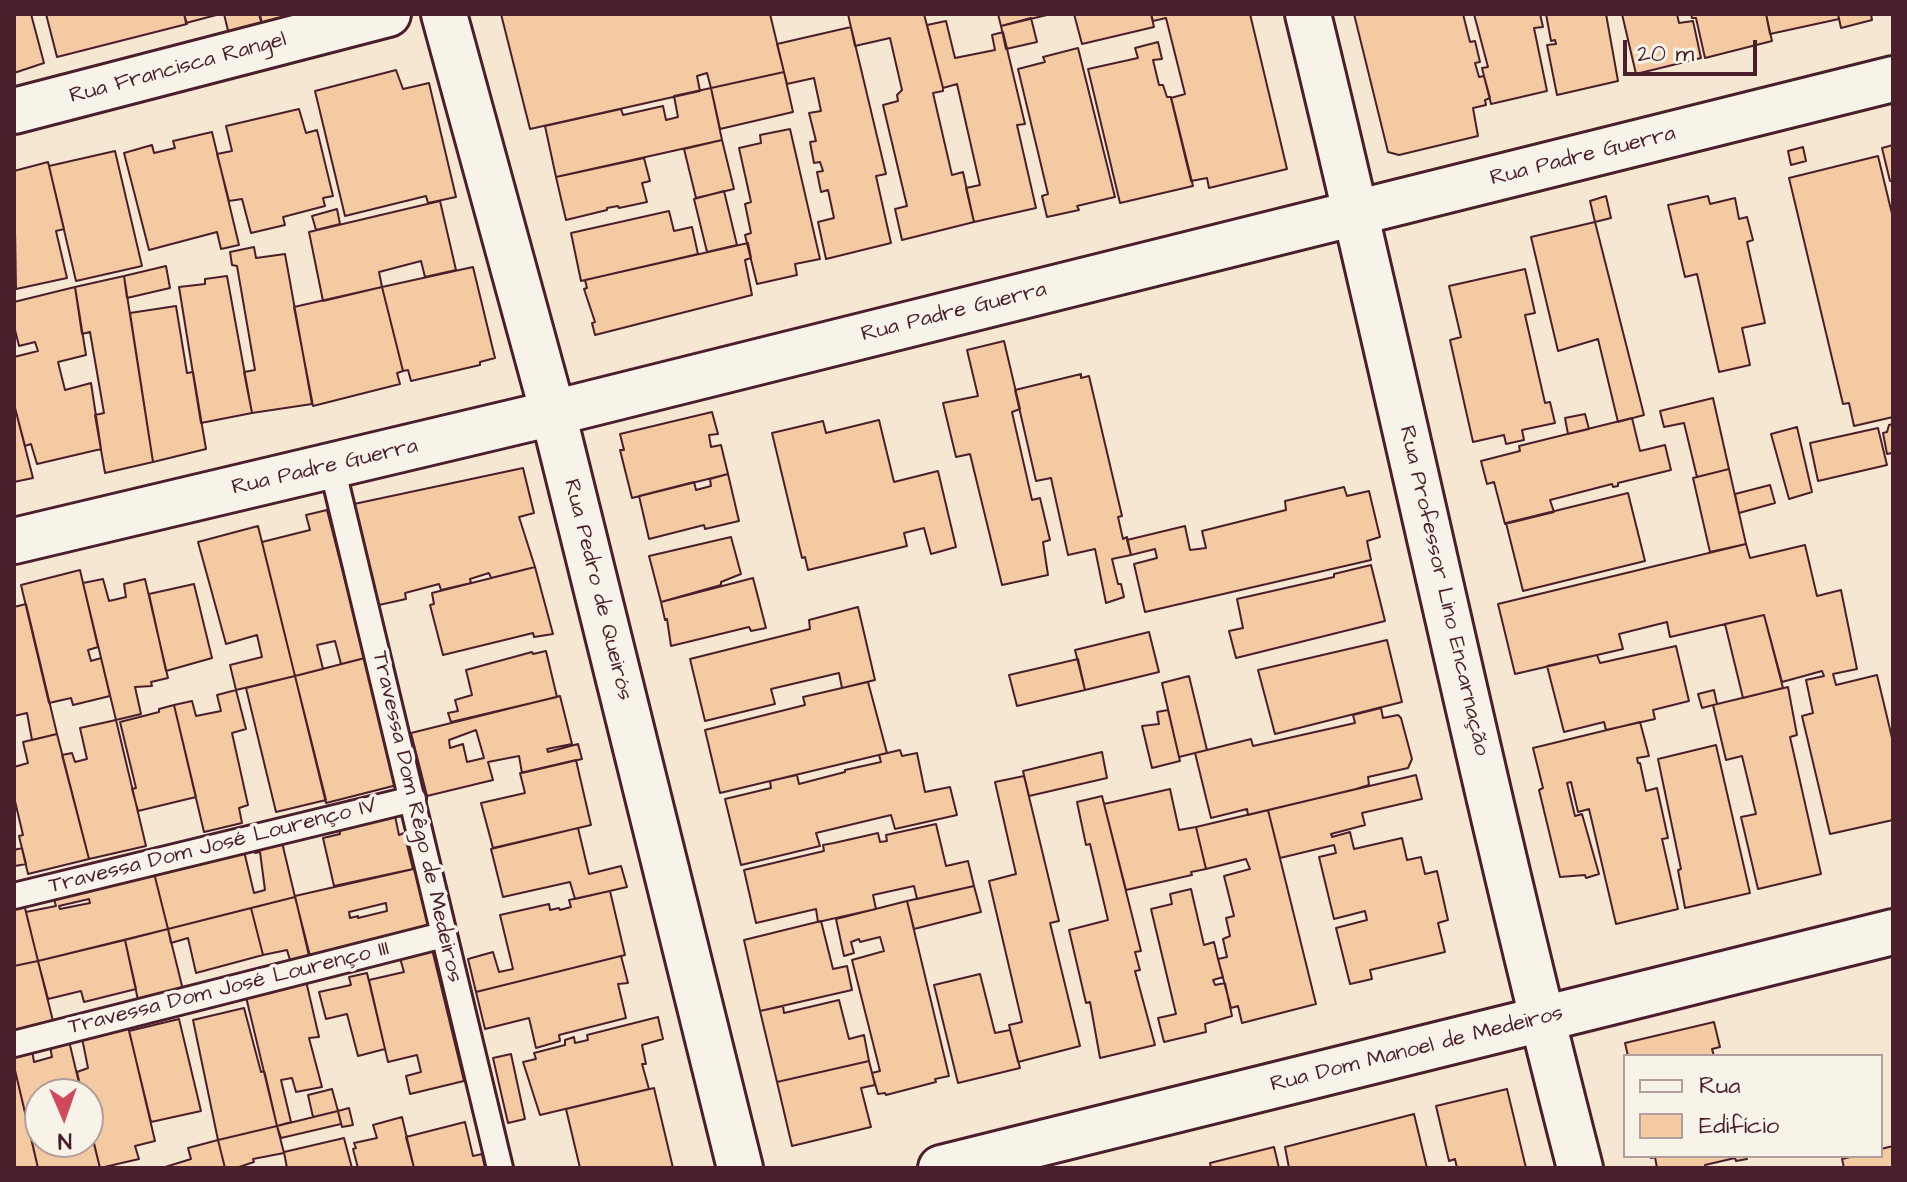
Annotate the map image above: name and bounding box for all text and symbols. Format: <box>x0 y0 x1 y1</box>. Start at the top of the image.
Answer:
scale bar <box>1627 24 1761 74</box>
street label: Rua Francisca Rangel <box>67 27 289 111</box>
text: 20 m <box>1637 37 1694 71</box>
street label: Rua Padre Guerra <box>1488 121 1678 193</box>
street label: Rua Padre Guerra <box>859 277 1049 349</box>
street label: Rua Professor Lino Encarnação <box>1392 424 1494 758</box>
street label: Rua Padre Guerra <box>229 434 421 502</box>
street label: Rua Pedro de Queirós <box>557 477 637 703</box>
street label: Travessa Dom Rêgo de Medeiros <box>365 649 467 985</box>
street label: Travessa Dom José Lourenço IV <box>46 793 380 901</box>
street label: Travessa Dom José Lourenço III <box>66 936 392 1042</box>
street label: Rua Dom Manoel de Medeiros <box>1268 1001 1566 1099</box>
legend <box>1623 1054 1883 1158</box>
text: Rua <box>1699 1069 1741 1103</box>
north arrow <box>24 1078 104 1158</box>
text: Edifício <box>1699 1109 1779 1143</box>
text: N <box>57 1125 72 1156</box>

